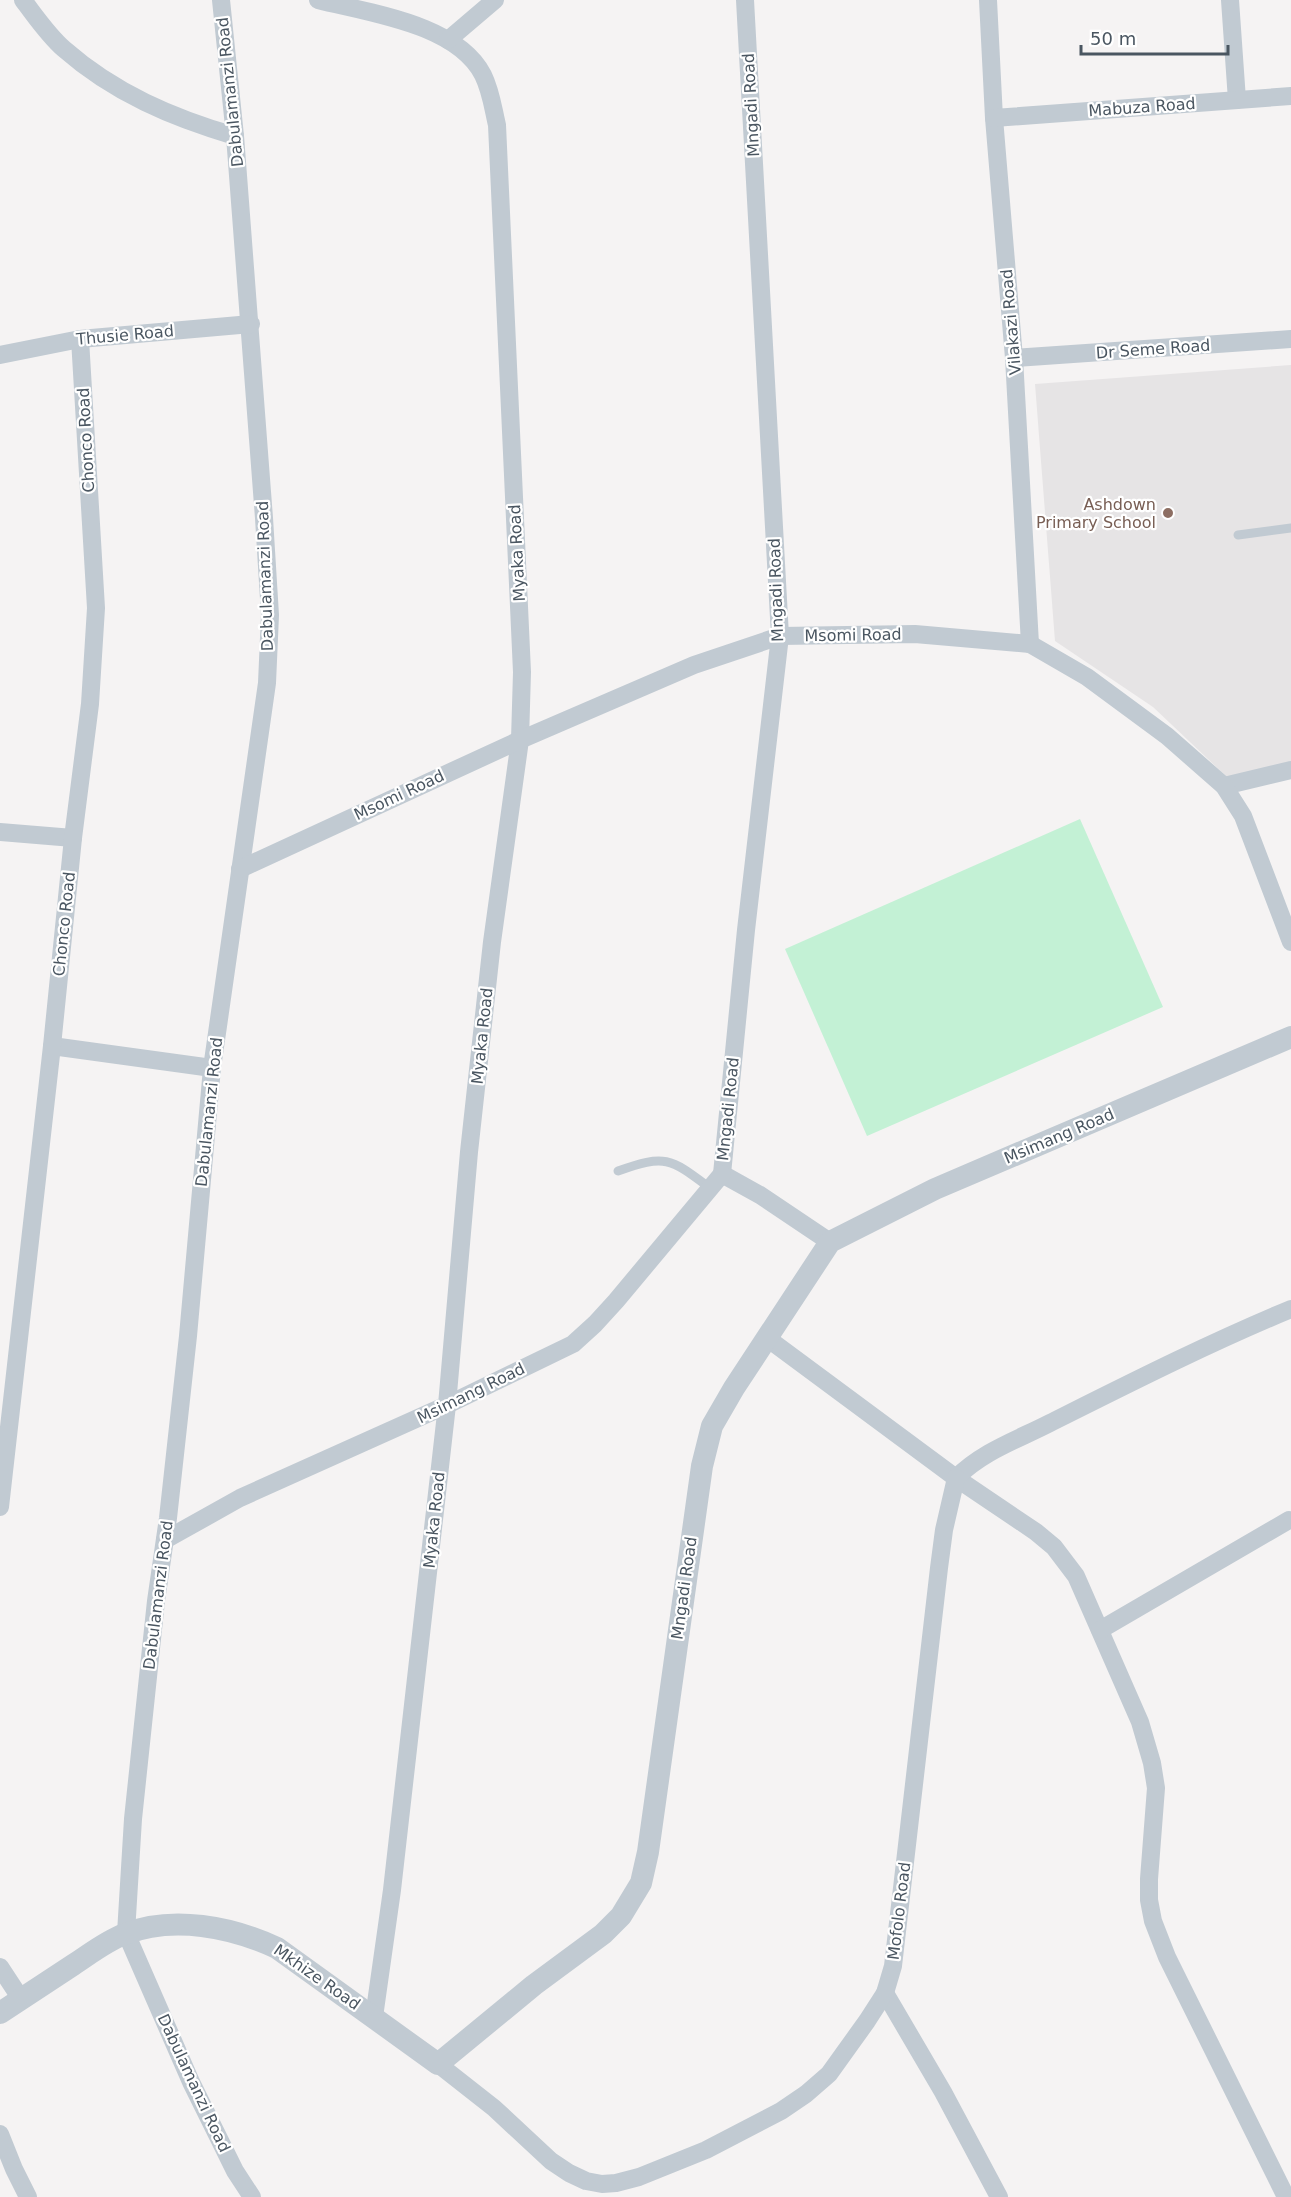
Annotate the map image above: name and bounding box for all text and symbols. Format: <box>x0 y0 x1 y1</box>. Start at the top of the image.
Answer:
street label: Dabulamanzi Road <box>213 16 247 168</box>
scale bar <box>1081 18 1228 56</box>
text: 50 m <box>1090 28 1136 49</box>
street label: Mngadi Road <box>739 53 763 157</box>
street label: Mabuza Road <box>1088 94 1196 120</box>
street label: Vilakazi Road <box>997 268 1025 376</box>
street label: Thusie Road <box>74 321 175 349</box>
street label: Dr Seme Road <box>1095 336 1211 362</box>
street label: Chonco Road <box>74 387 98 493</box>
place label: Ashdown Primary School <box>1036 495 1156 532</box>
street label: Dabulamanzi Road <box>253 501 277 651</box>
street label: Myaka Road <box>505 504 529 602</box>
marker: Ashdown Primary School <box>1161 506 1175 520</box>
street label: Mngadi Road <box>765 538 787 642</box>
street label: Msomi Road <box>804 625 902 645</box>
street label: Msomi Road <box>351 766 447 824</box>
street label: Chonco Road <box>49 871 79 977</box>
street label: Myaka Road <box>467 987 497 1085</box>
street label: Dabulamanzi Road <box>192 1036 226 1188</box>
street label: Mngadi Road <box>713 1056 743 1162</box>
street label: Msimang Road <box>1001 1104 1117 1168</box>
street label: Msimang Road <box>414 1359 528 1427</box>
street label: Myaka Road <box>419 1471 449 1569</box>
street label: Dabulamanzi Road <box>139 1519 177 1671</box>
street label: Mngadi Road <box>667 1535 701 1641</box>
street label: Mofolo Road <box>884 1861 914 1961</box>
street label: Mkhize Road <box>270 1940 364 2014</box>
street label: Dabulamanzi Road <box>154 2011 234 2155</box>

